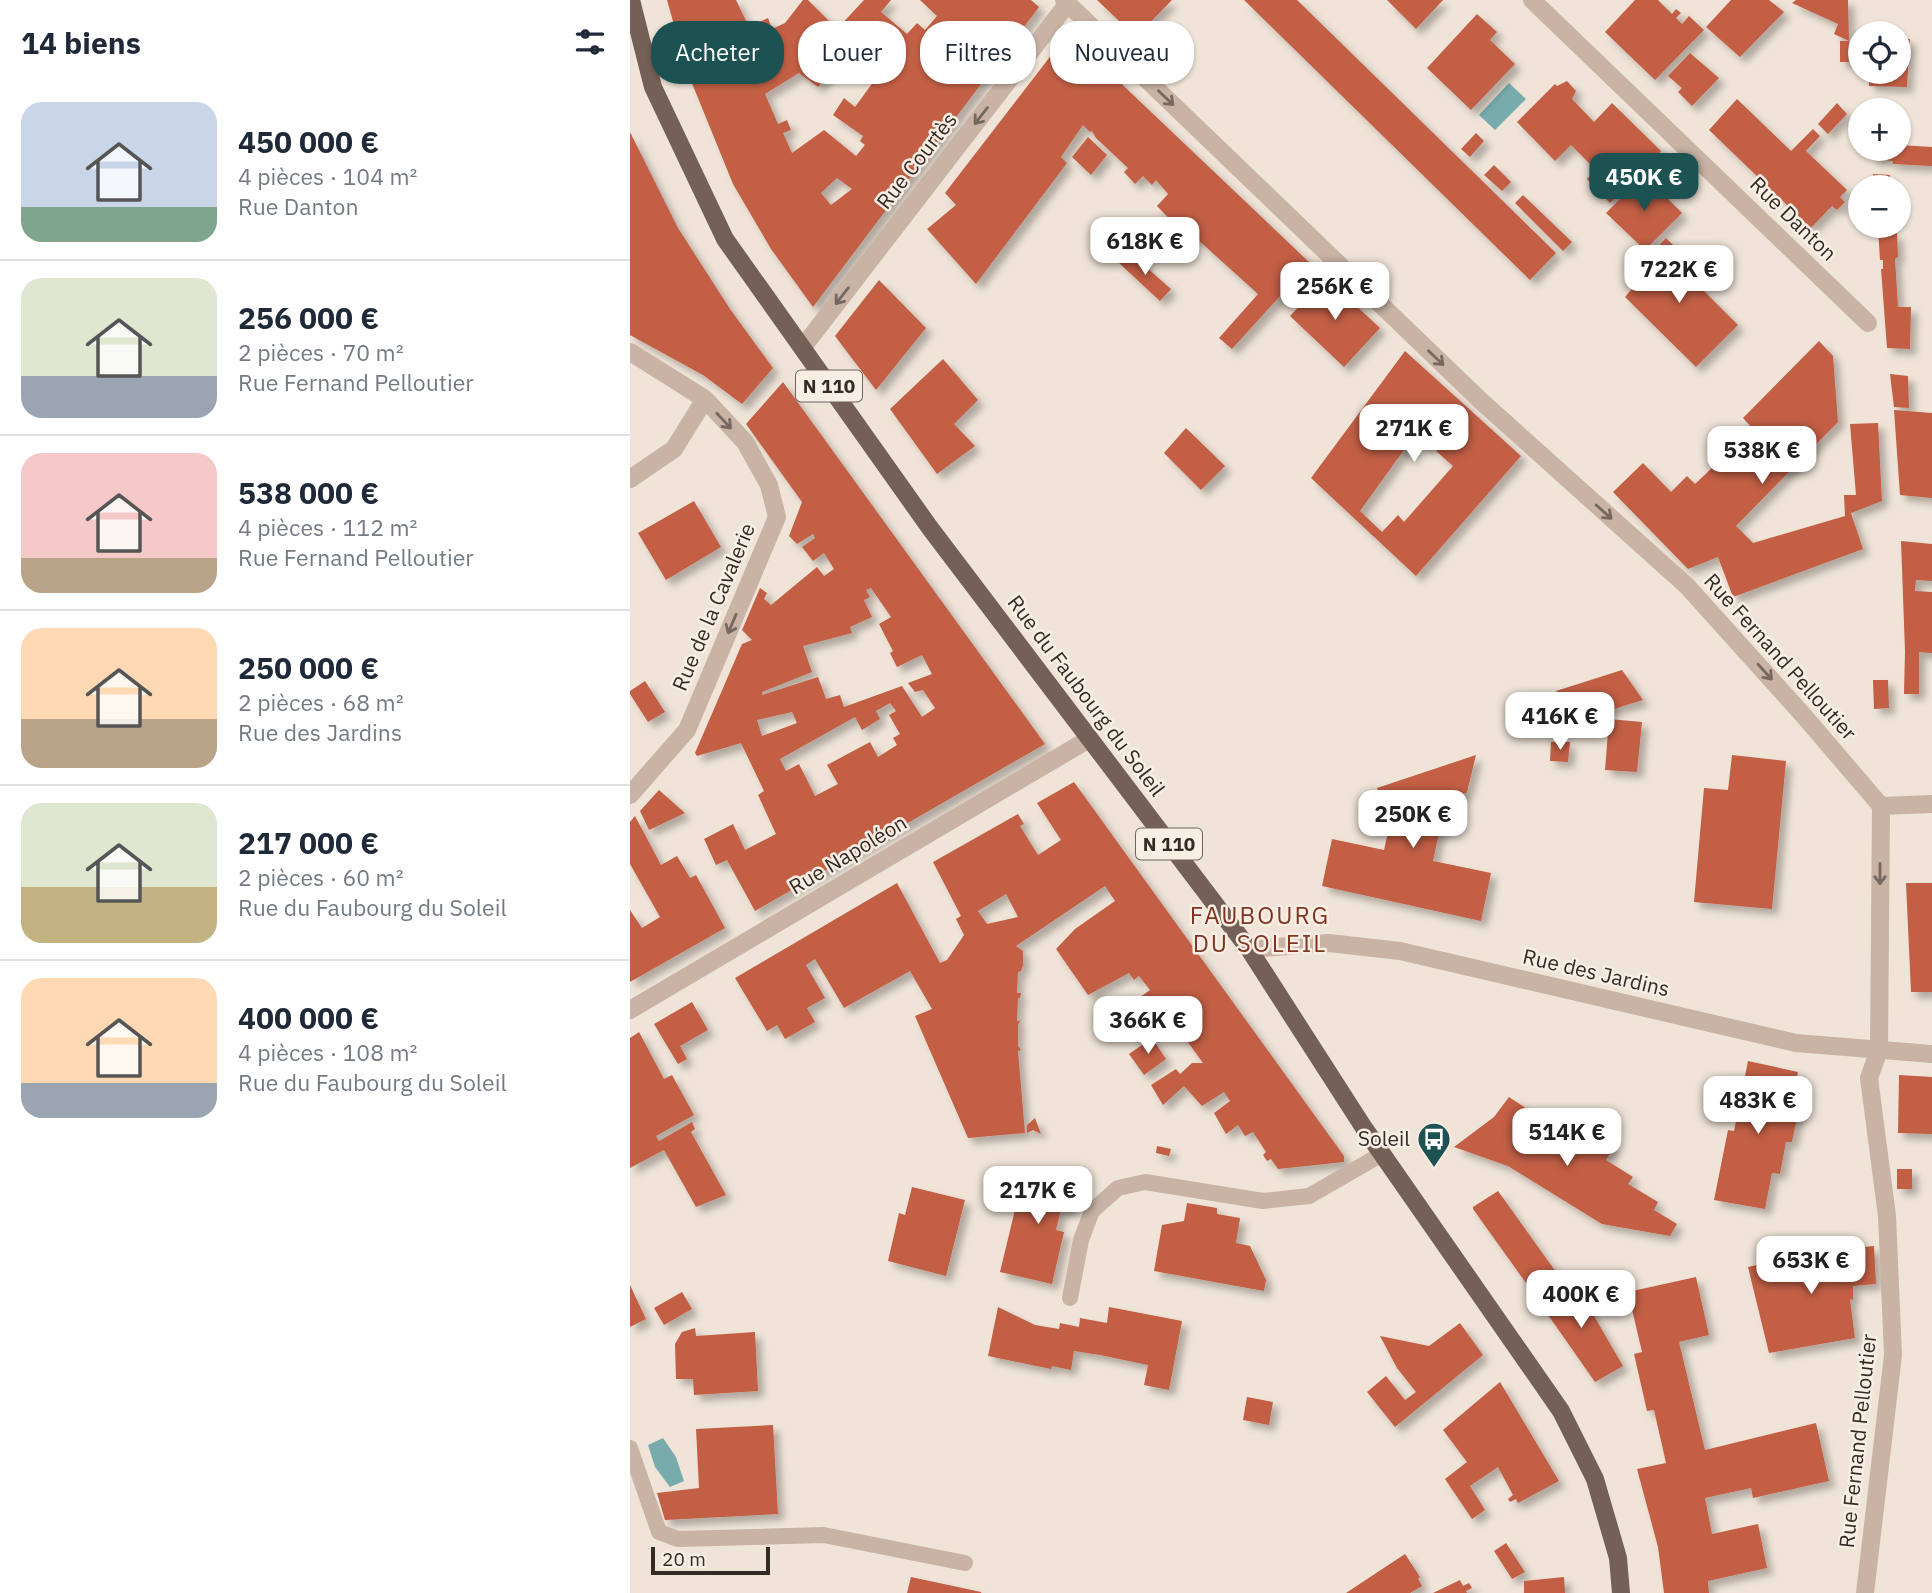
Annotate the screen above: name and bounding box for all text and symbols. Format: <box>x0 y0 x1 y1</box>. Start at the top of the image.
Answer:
chip: Acheter <box>651 21 784 84</box>
chip: Louer <box>798 21 906 84</box>
chip: Filtres <box>920 21 1036 84</box>
chip: Nouveau <box>1050 21 1194 84</box>
map controls <box>1848 21 1911 238</box>
button: locate <box>1848 21 1911 84</box>
text: 14 biens <box>21 23 141 62</box>
icon: filters <box>571 23 609 61</box>
one-way arrow <box>1158 90 1175 107</box>
button: + <box>1848 98 1911 161</box>
street label: Rue Courtès <box>870 106 963 214</box>
one-way arrow <box>974 106 989 124</box>
text: 450 000 € <box>238 122 379 161</box>
icon: home <box>77 130 161 214</box>
pin: 450K € <box>1587 154 1701 213</box>
text: 4 pièces · 104 m² <box>238 161 417 191</box>
text: 450K € <box>1605 161 1683 191</box>
street label: Rue Danton <box>1744 170 1843 267</box>
button: − <box>1848 175 1911 238</box>
text: Rue Danton <box>238 191 359 221</box>
pin: 618K € <box>1088 218 1202 277</box>
text: 618K € <box>1106 225 1184 255</box>
pin: 722K € <box>1622 246 1736 305</box>
text: 722K € <box>1640 253 1718 283</box>
pin: 256K € <box>1278 262 1392 322</box>
text: 256K € <box>1296 270 1374 300</box>
one-way arrow <box>835 286 850 304</box>
text: 256 000 € <box>238 298 379 337</box>
icon: home <box>77 306 161 390</box>
text: 2 pièces · 70 m² <box>238 337 404 367</box>
one-way arrow <box>1427 350 1444 367</box>
text: Rue Fernand Pelloutier <box>238 367 474 397</box>
road number: N 110 <box>796 370 862 402</box>
pin: 271K € <box>1357 405 1471 464</box>
one-way arrow <box>716 412 733 429</box>
text: 271K € <box>1375 412 1453 442</box>
pin: 538K € <box>1705 426 1819 486</box>
text: 538K € <box>1723 434 1801 464</box>
text: 538 000 € <box>238 473 379 512</box>
icon: home <box>77 481 161 565</box>
one-way arrow <box>1595 504 1613 520</box>
text: 4 pièces · 112 m² <box>238 512 417 542</box>
street label: Rue de la Cavalerie <box>665 518 761 695</box>
text: Rue Fernand Pelloutier <box>238 542 474 572</box>
street label: Rue Fernand Pelloutier <box>1698 567 1863 746</box>
street label: Rue du Faubourg du Soleil <box>1002 589 1172 802</box>
one-way arrow <box>725 612 738 634</box>
text: 250 000 € <box>238 648 379 687</box>
icon: home <box>77 656 161 740</box>
one-way arrow <box>1756 663 1773 680</box>
text: 2 pièces · 68 m² <box>238 687 404 717</box>
pin: 416K € <box>1503 692 1617 752</box>
text: 416K € <box>1521 700 1599 730</box>
text: Rue des Jardins <box>238 717 402 747</box>
pin: 250K € <box>1356 790 1470 850</box>
text: 250K € <box>1374 798 1452 828</box>
street label: Rue Napoléon <box>783 808 912 900</box>
text: 217 000 € <box>238 823 379 862</box>
road number: N 110 <box>1136 828 1202 860</box>
icon: home <box>77 831 161 915</box>
text: 2 pièces · 60 m² <box>238 862 404 892</box>
one-way arrow <box>1873 863 1887 886</box>
text: Rue du Faubourg du Soleil <box>238 892 507 922</box>
district label: FAUBOURG DU SOLEIL <box>1190 899 1330 959</box>
street label: Rue des Jardins <box>1520 942 1672 1003</box>
pin: 366K € <box>1091 996 1205 1056</box>
text: 400 000 € <box>238 998 379 1037</box>
text: 366K € <box>1109 1004 1187 1034</box>
icon: home <box>77 1006 161 1090</box>
text: 4 pièces · 108 m² <box>238 1037 417 1067</box>
text: Rue du Faubourg du Soleil <box>238 1067 507 1097</box>
pin: 483K € <box>1701 1076 1815 1136</box>
text: 483K € <box>1719 1084 1797 1114</box>
pin: 514K € <box>1510 1108 1624 1168</box>
text: 514K € <box>1528 1116 1606 1146</box>
bus stop icon: Soleil <box>1415 1120 1453 1169</box>
place label: Soleil <box>1358 1124 1410 1152</box>
pin: 217K € <box>981 1166 1095 1226</box>
text: 217K € <box>999 1174 1077 1204</box>
pin: 653K € <box>1754 1236 1868 1296</box>
text: 653K € <box>1772 1244 1850 1274</box>
pin: 400K € <box>1524 1270 1638 1330</box>
text: 400K € <box>1542 1278 1620 1308</box>
street label: Rue Fernand Pelloutier <box>1832 1332 1882 1549</box>
scale bar <box>651 1544 770 1576</box>
text: 20 m <box>662 1547 706 1571</box>

